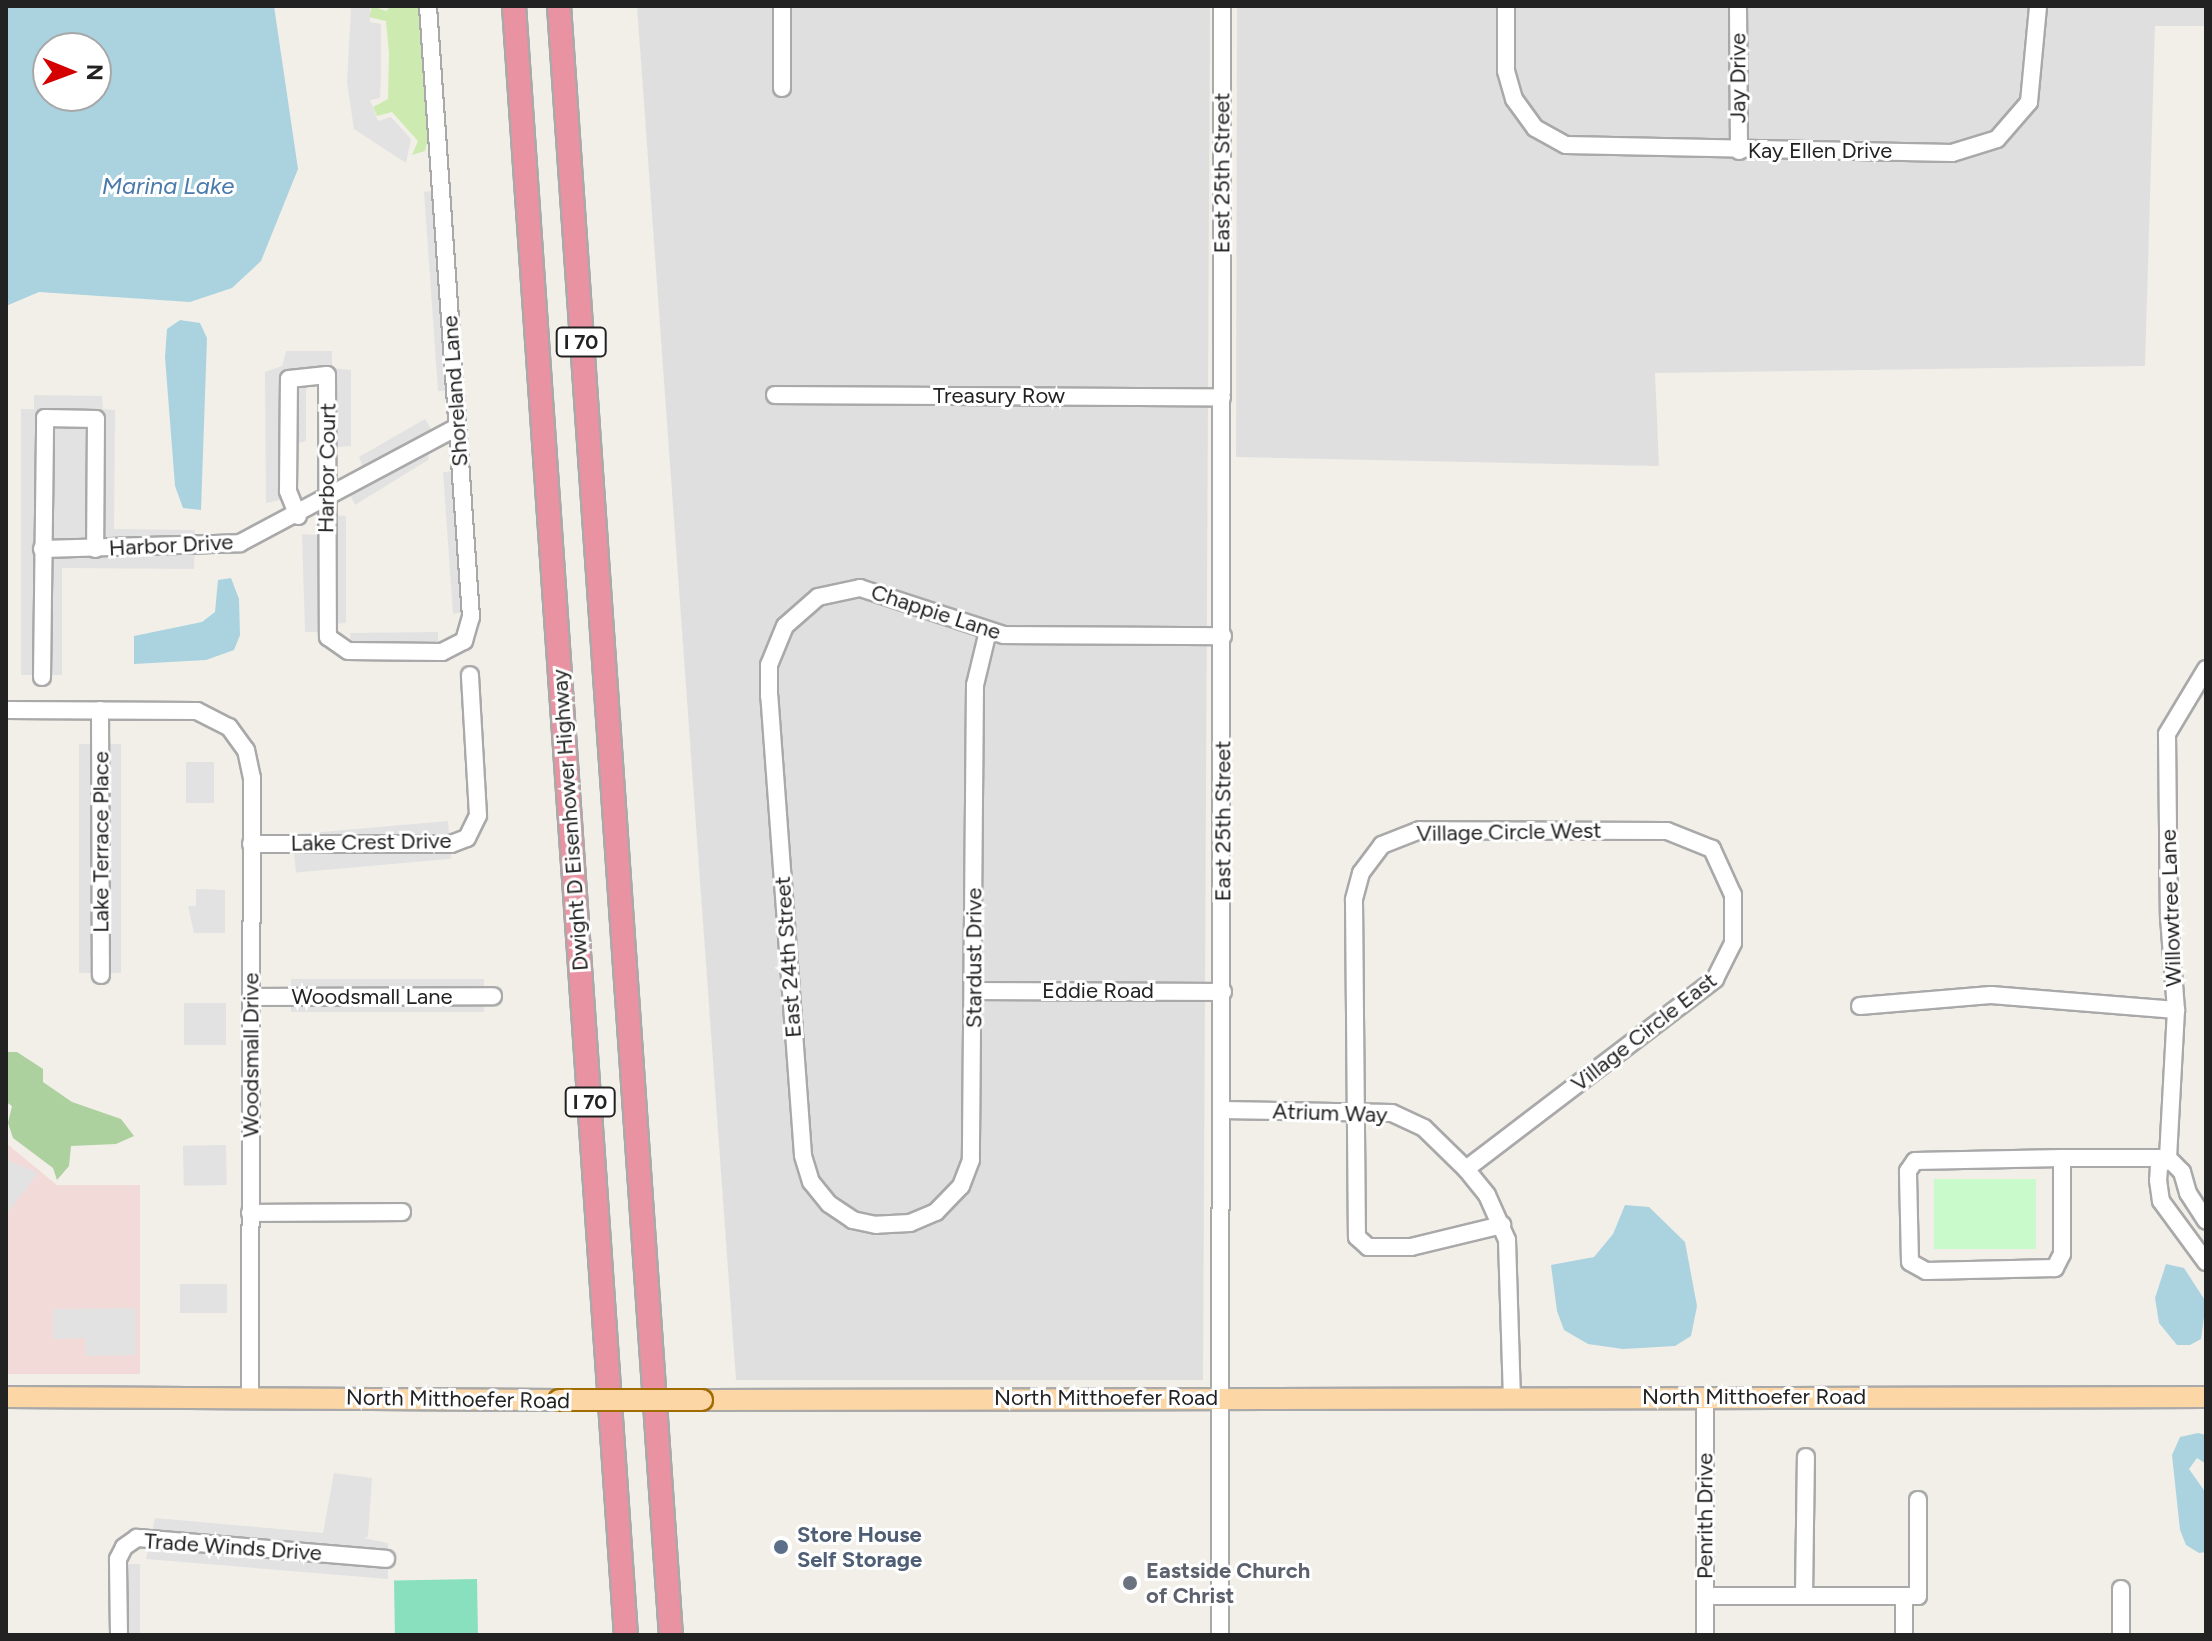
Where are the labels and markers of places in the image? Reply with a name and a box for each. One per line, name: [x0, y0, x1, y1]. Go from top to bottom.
place label: Store House Self Storage: [797, 1521, 922, 1572]
marker: Store House Self Storage: [772, 1538, 790, 1556]
place label: Eastside Church of Christ: [1146, 1557, 1310, 1608]
marker: Eastside Church of Christ: [1121, 1574, 1139, 1592]

